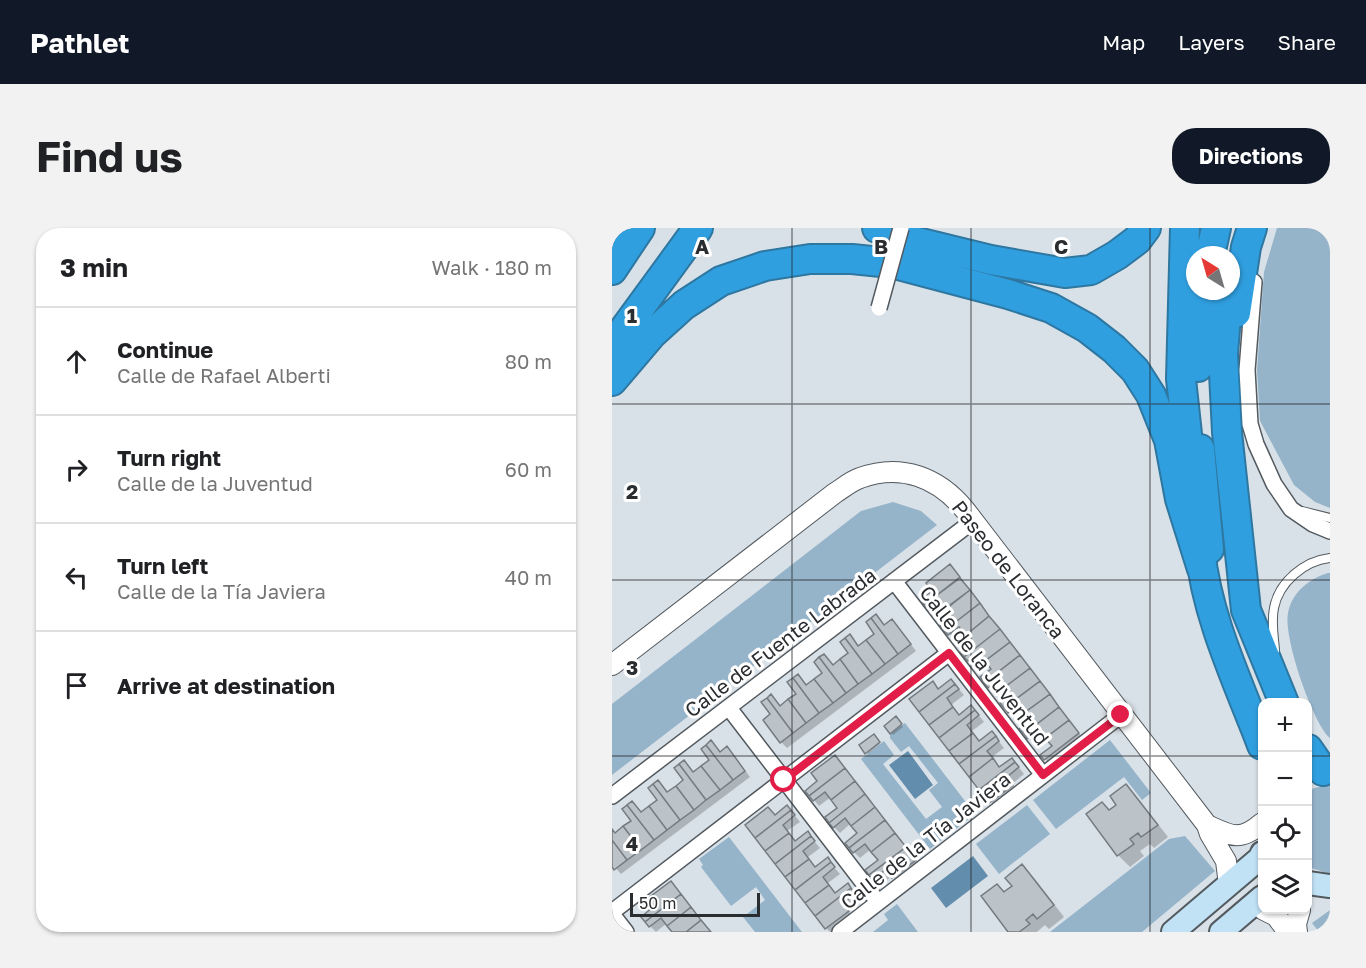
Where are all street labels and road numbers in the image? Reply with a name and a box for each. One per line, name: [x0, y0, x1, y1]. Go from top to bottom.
street label: Paseo de Loranca: [948, 495, 1070, 643]
street label: Calle de Fuente Labrada: [680, 562, 880, 722]
street label: Calle de la Juventud: [915, 580, 1055, 750]
street label: Calle de la Tía Javiera: [835, 766, 1015, 914]

